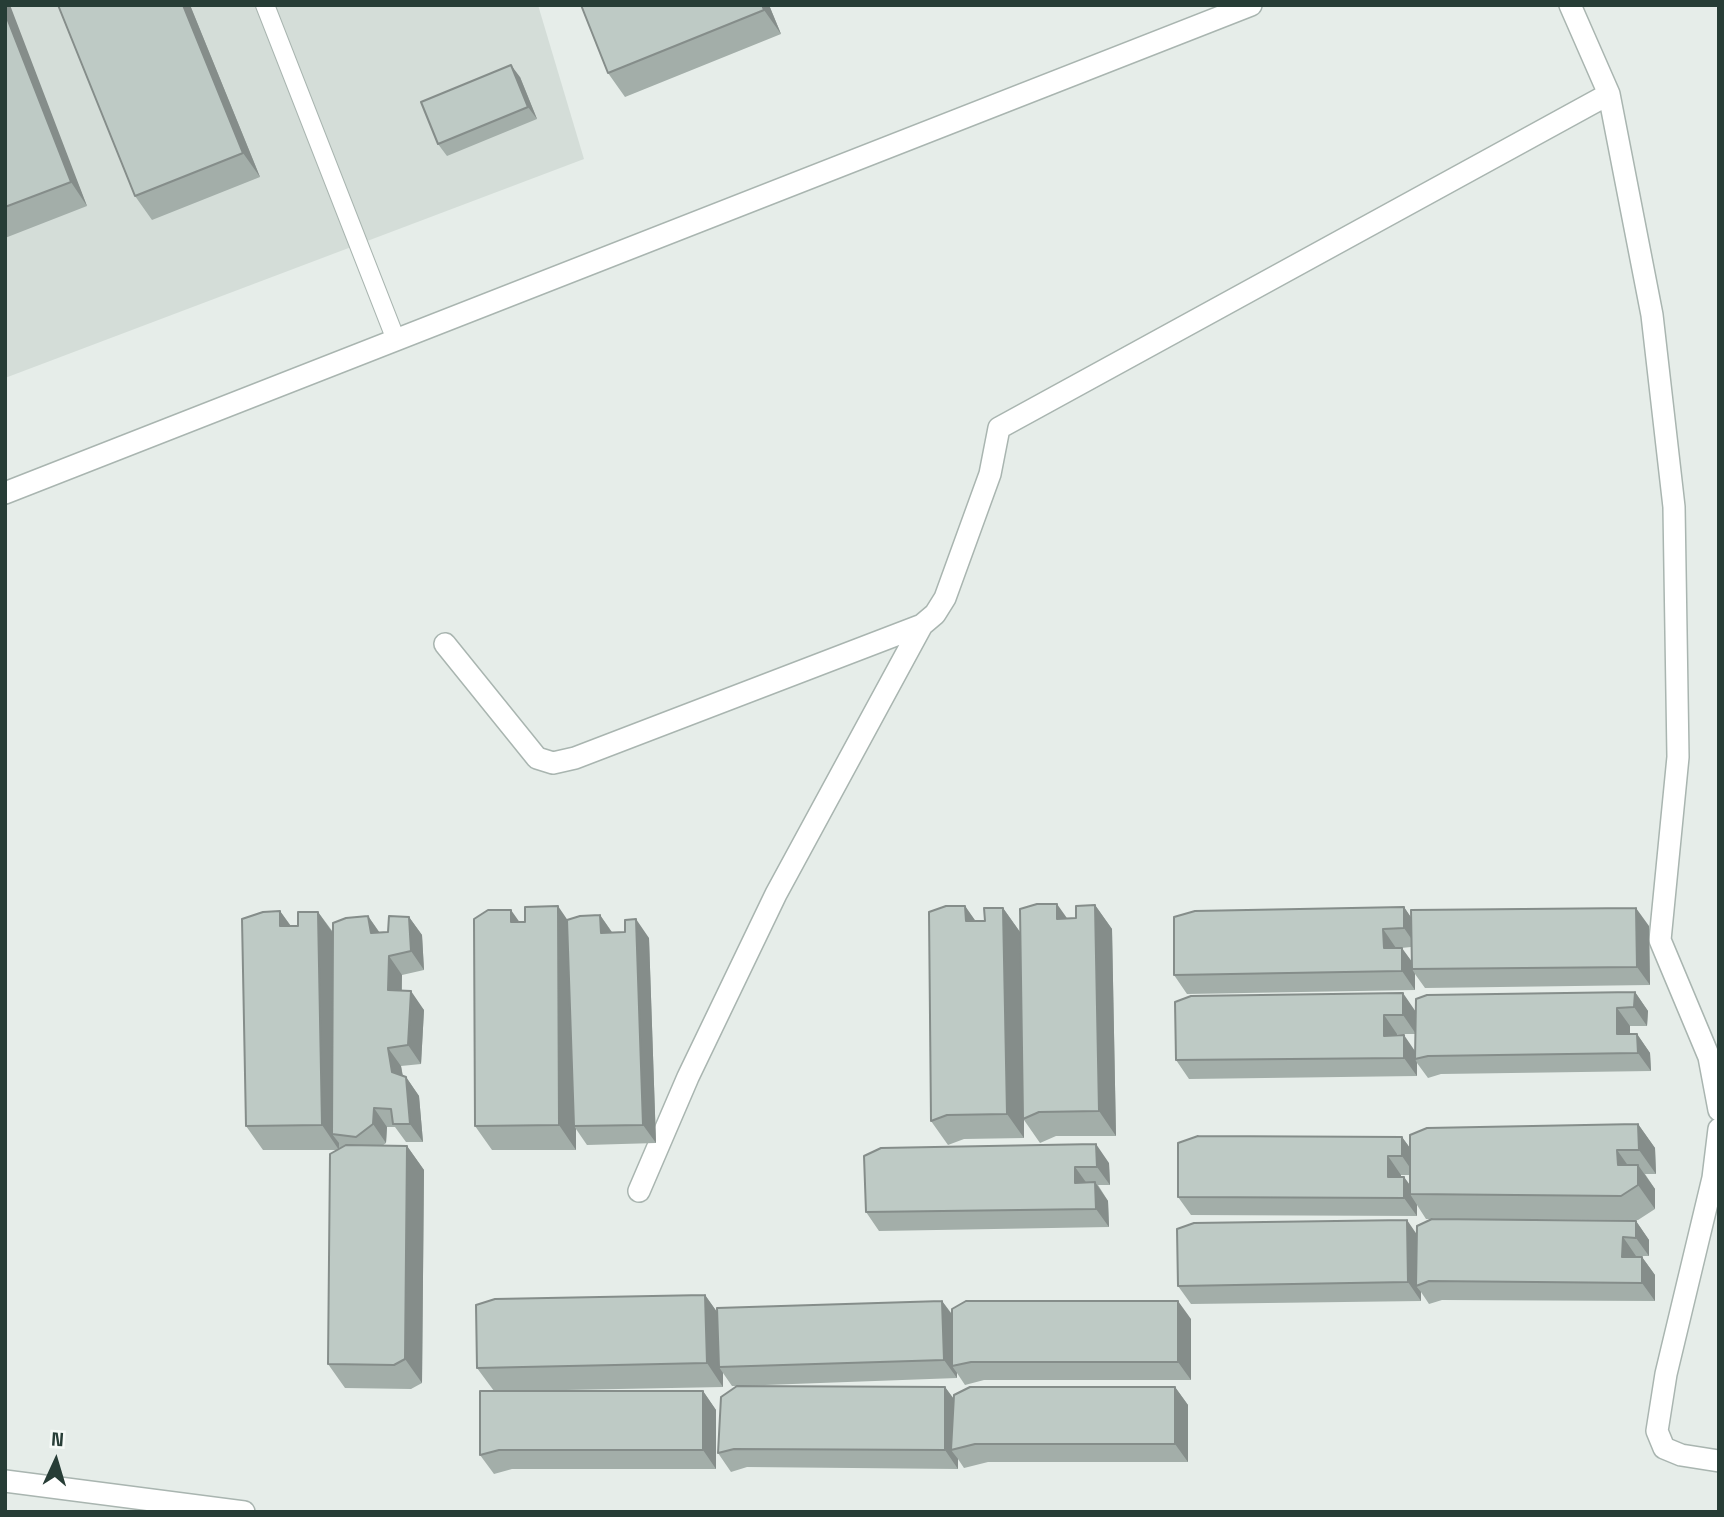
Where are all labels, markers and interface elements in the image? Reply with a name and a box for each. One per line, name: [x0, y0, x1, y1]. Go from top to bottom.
north arrow: [21, 1426, 91, 1496]
text: N: [50, 1427, 65, 1452]

